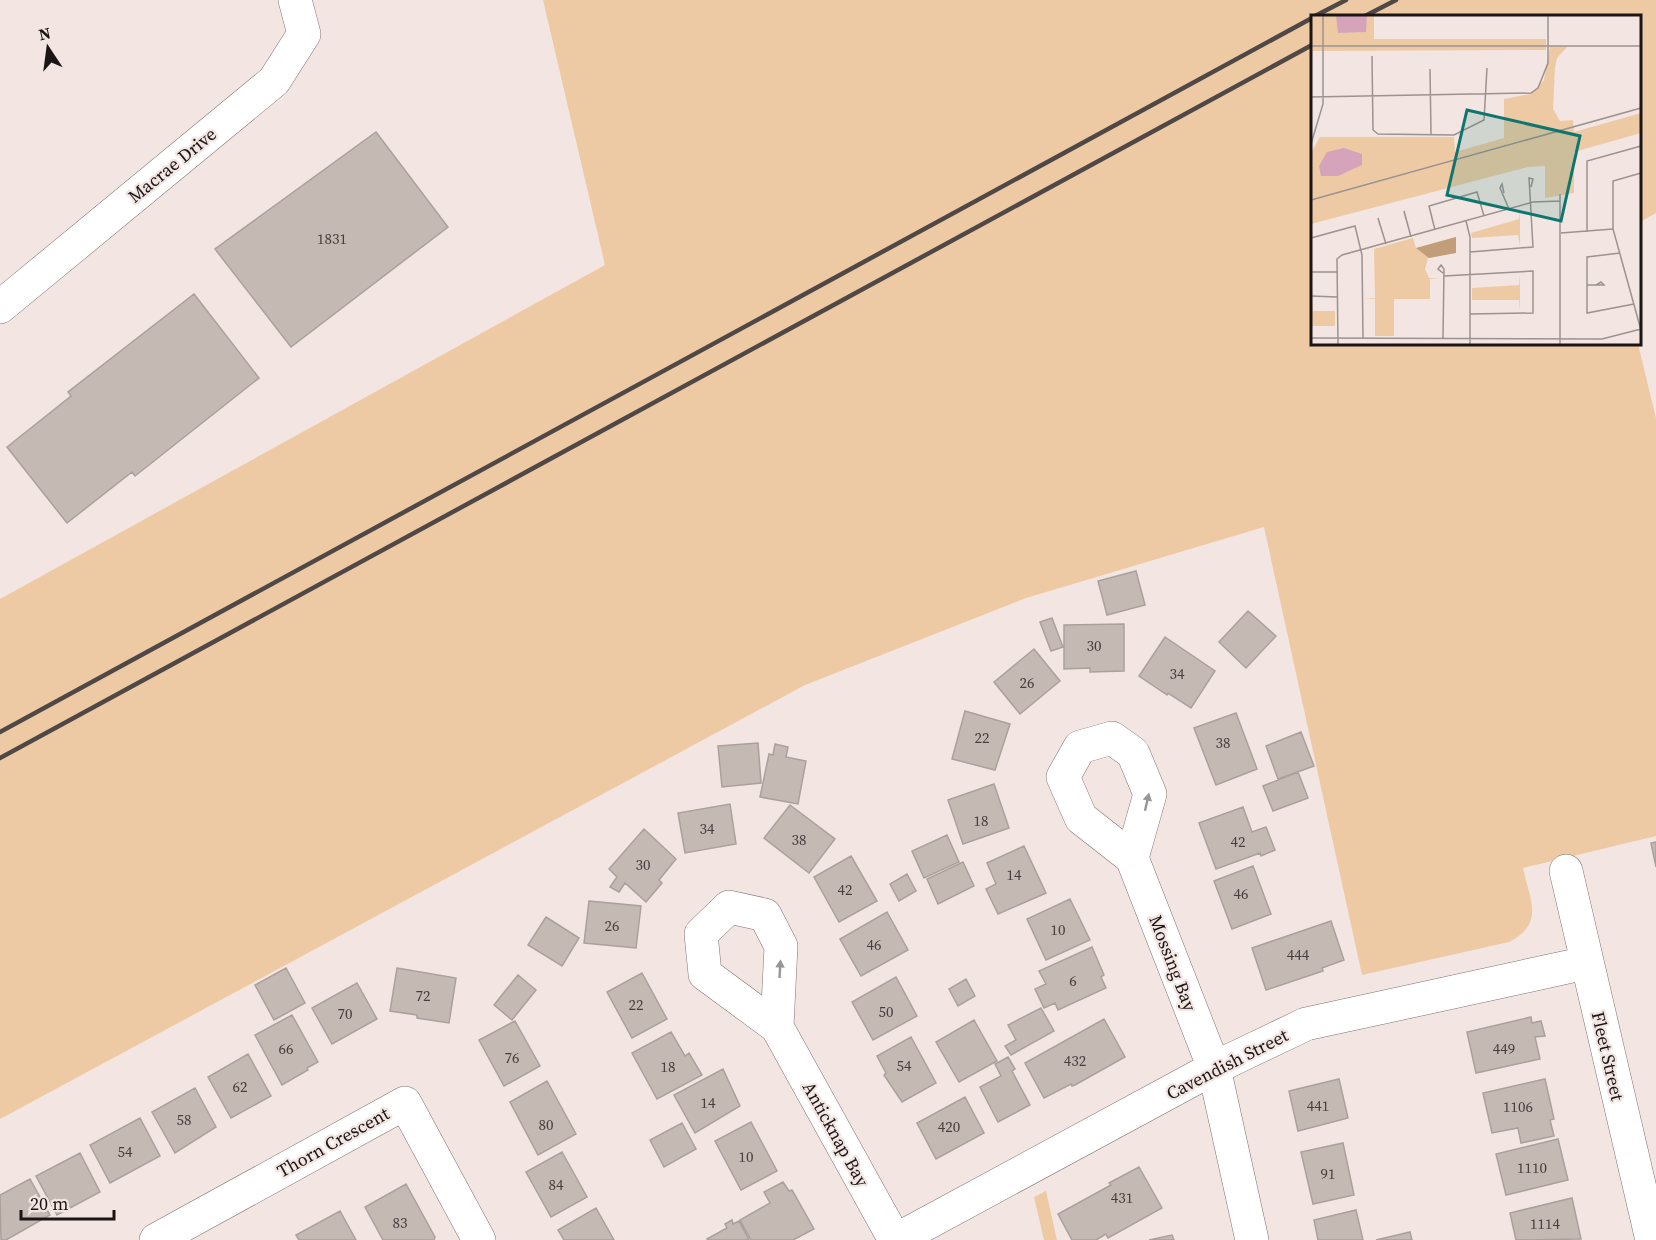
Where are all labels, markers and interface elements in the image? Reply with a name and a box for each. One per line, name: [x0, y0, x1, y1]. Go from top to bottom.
inset map: [1311, 15, 1641, 345]
north arrow: [18, 18, 78, 78]
text: N: [36, 21, 53, 45]
street label: Macrae Drive: [122, 122, 222, 208]
house number: 1831: [317, 228, 347, 249]
house number: 30: [1086, 635, 1102, 656]
house number: 34: [1169, 663, 1185, 684]
house number: 26: [1019, 672, 1035, 693]
house number: 22: [974, 727, 990, 748]
house number: 38: [1215, 732, 1231, 753]
one-way arrow: [1143, 792, 1152, 811]
house number: 18: [973, 810, 989, 831]
house number: 34: [699, 818, 715, 839]
house number: 38: [791, 829, 807, 850]
house number: 42: [1230, 831, 1246, 852]
house number: 30: [635, 854, 651, 875]
house number: 14: [1006, 864, 1022, 885]
house number: 42: [837, 879, 853, 900]
house number: 46: [1233, 883, 1249, 904]
street label: Mossing Bay: [1143, 912, 1203, 1015]
house number: 26: [604, 915, 620, 936]
house number: 10: [1050, 919, 1066, 940]
house number: 46: [866, 934, 882, 955]
house number: 444: [1287, 944, 1310, 965]
one-way arrow: [775, 960, 784, 979]
house number: 6: [1069, 970, 1077, 991]
house number: 72: [415, 985, 431, 1006]
house number: 22: [628, 994, 644, 1015]
house number: 50: [878, 1001, 894, 1022]
house number: 70: [337, 1003, 353, 1024]
street label: Fleet Street: [1586, 1009, 1630, 1103]
street label: Cavendish Street: [1162, 1022, 1292, 1105]
house number: 66: [278, 1038, 294, 1059]
house number: 449: [1493, 1038, 1515, 1059]
house number: 76: [504, 1047, 520, 1068]
house number: 432: [1064, 1050, 1086, 1071]
house number: 54: [896, 1055, 912, 1076]
house number: 18: [660, 1056, 676, 1077]
house number: 62: [232, 1076, 248, 1097]
street label: Anticknap Bay: [797, 1077, 876, 1192]
house number: 14: [700, 1092, 716, 1113]
house number: 441: [1307, 1095, 1329, 1116]
house number: 1106: [1503, 1096, 1533, 1117]
street label: Thorn Crescent: [272, 1101, 394, 1183]
house number: 58: [176, 1109, 192, 1130]
house number: 80: [538, 1114, 554, 1135]
house number: 420: [938, 1116, 960, 1137]
house number: 54: [117, 1141, 133, 1162]
house number: 10: [738, 1146, 754, 1167]
house number: 1110: [1517, 1157, 1547, 1178]
house number: 91: [1320, 1163, 1336, 1184]
house number: 84: [548, 1174, 564, 1195]
scale bar: [21, 1183, 114, 1221]
house number: 431: [1111, 1187, 1133, 1208]
text: 20 m: [30, 1191, 68, 1216]
house number: 83: [392, 1212, 408, 1233]
house number: 1114: [1530, 1213, 1560, 1234]

